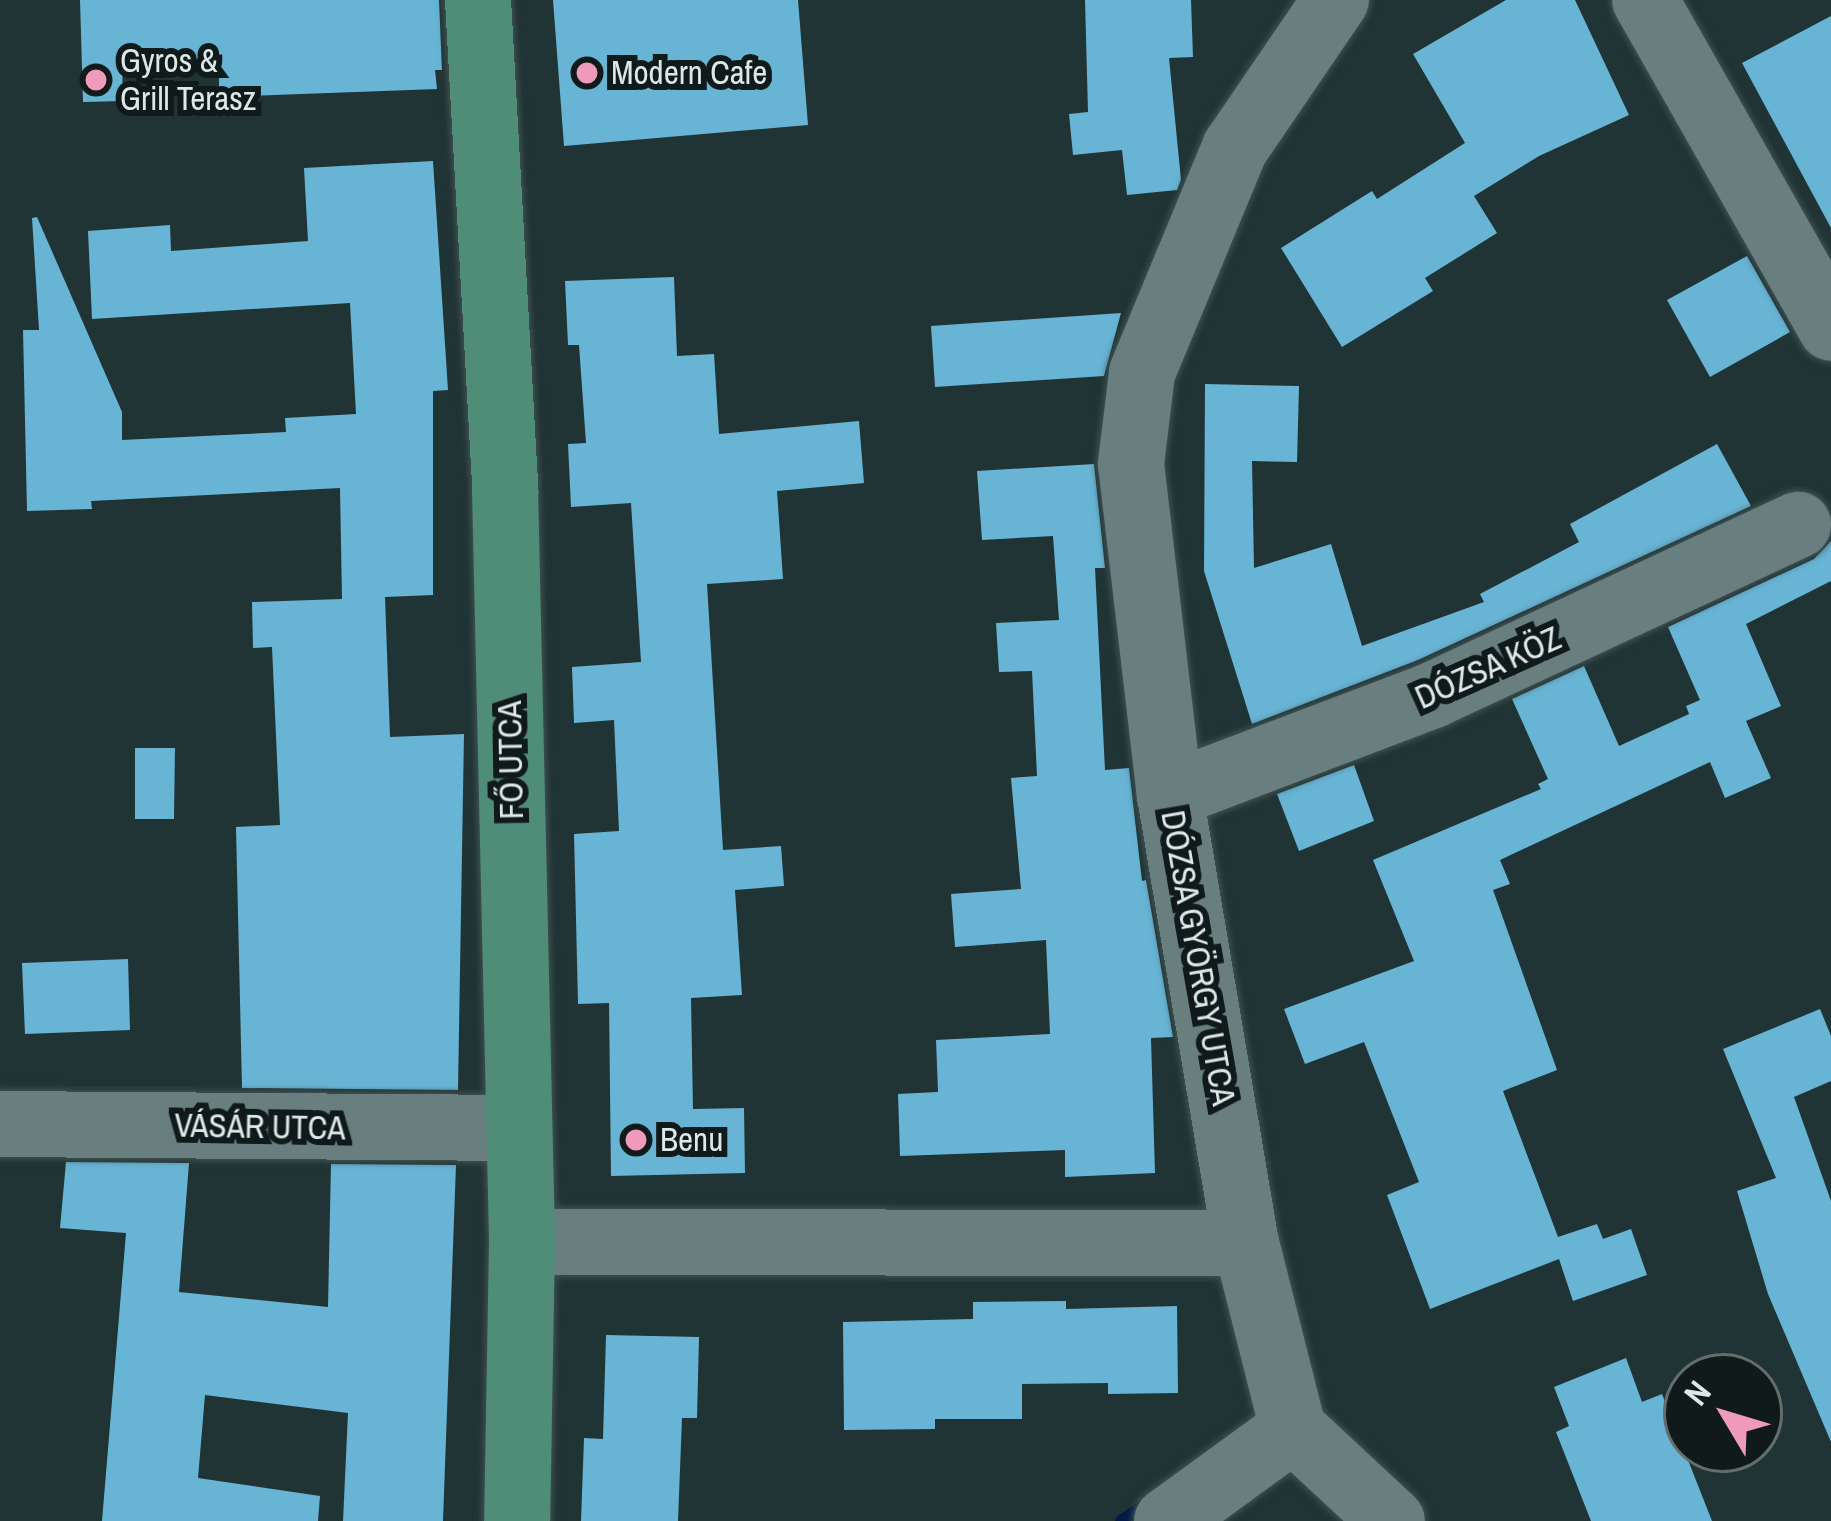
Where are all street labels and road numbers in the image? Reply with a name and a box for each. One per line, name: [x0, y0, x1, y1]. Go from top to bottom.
street label: DÓZSA KÖZ: [1409, 618, 1567, 718]
street label: FŐ UTCA: [490, 700, 532, 820]
street label: DÓZSA GYÖRGY UTCA: [1152, 806, 1244, 1110]
street label: VÁSÁR UTCA: [174, 1106, 346, 1148]

